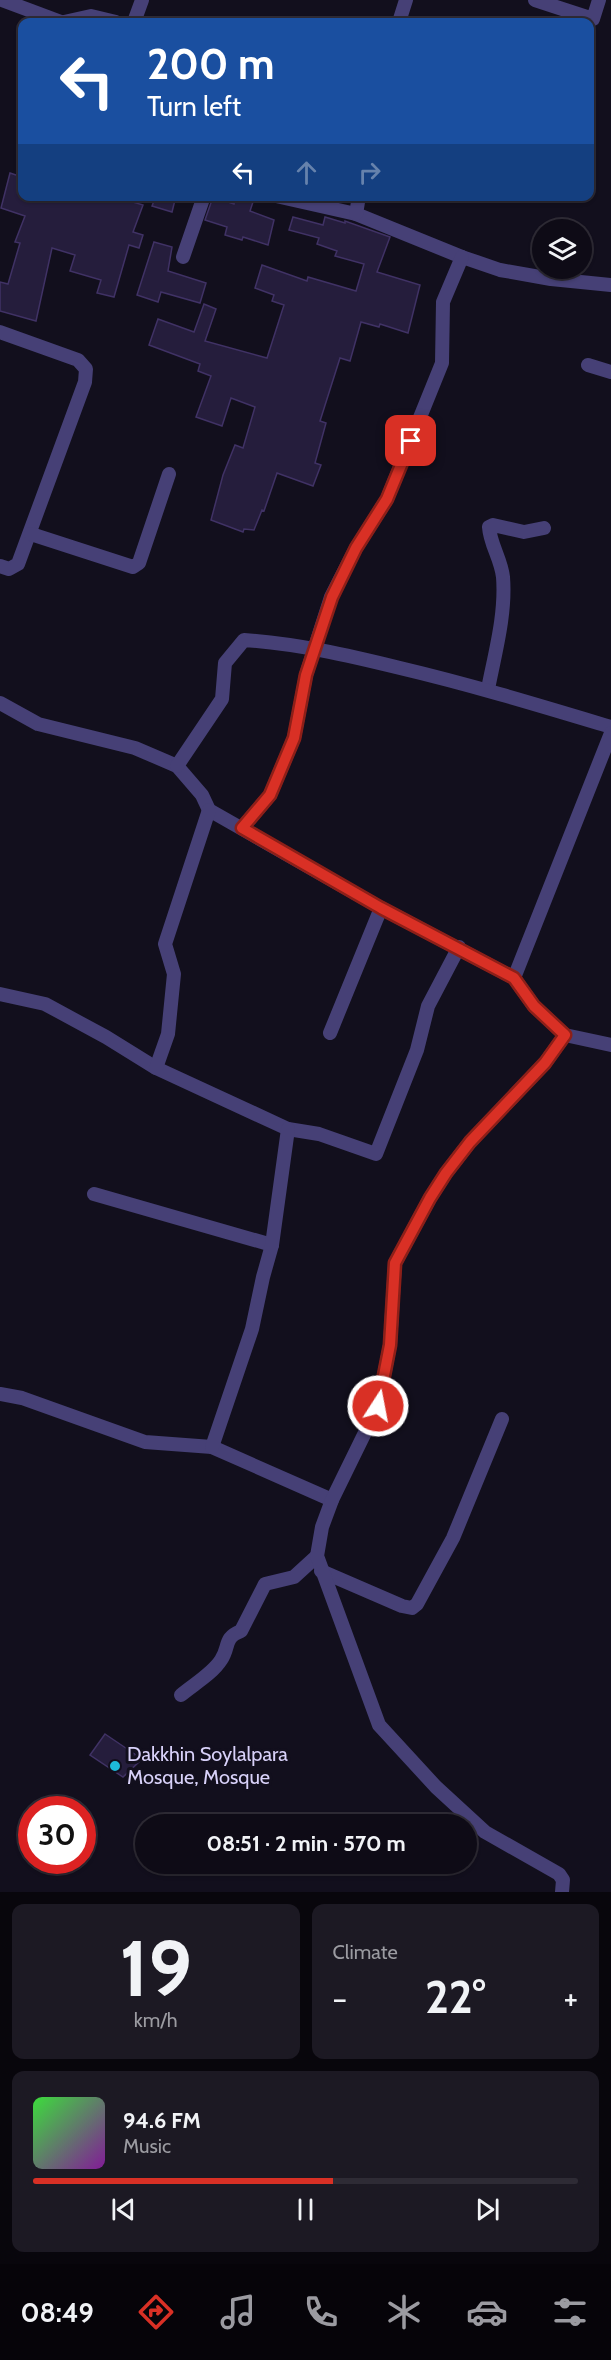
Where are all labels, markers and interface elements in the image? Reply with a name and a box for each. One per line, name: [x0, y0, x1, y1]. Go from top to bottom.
text: 200 m: [147, 38, 274, 90]
icon: left: [48, 42, 126, 120]
text: Turn left: [147, 90, 241, 123]
icon: left: [227, 156, 260, 189]
icon: ahead: [290, 156, 323, 189]
icon: right: [353, 156, 386, 189]
map controls: [532, 219, 592, 279]
button: layers: [532, 219, 592, 279]
pin: [385, 415, 436, 466]
icon: arrive: [394, 424, 427, 457]
position arrow: [346, 1374, 410, 1438]
place label: Dakkhin Soylalpara Mosque, Mosque: [127, 1742, 288, 1789]
marker: Dakkhin Soylalpara Mosque, Mosque: [108, 1759, 122, 1773]
speed limit sign: 30: [18, 1796, 96, 1874]
text: 08:51 · 2 min · 570 m: [206, 1830, 406, 1857]
text: 19: [119, 1921, 192, 2016]
text: Climate: [333, 1940, 398, 1964]
text: 22°: [425, 1970, 486, 2024]
text: −: [333, 1978, 347, 2018]
text: +: [563, 1978, 578, 2018]
text: km/h: [134, 2008, 178, 2032]
text: 94.6 FM: [123, 2107, 201, 2134]
text: Music: [123, 2134, 171, 2158]
icon: previous: [107, 2193, 140, 2226]
icon: pause: [289, 2193, 322, 2226]
icon: next: [471, 2193, 504, 2226]
icon: directions: [135, 2291, 177, 2333]
icon: music: [217, 2291, 259, 2333]
icon: phone: [300, 2291, 342, 2333]
icon: climate: [383, 2291, 425, 2333]
icon: car: [466, 2291, 508, 2333]
icon: filters: [549, 2291, 591, 2333]
text: 08:49: [20, 2296, 94, 2329]

